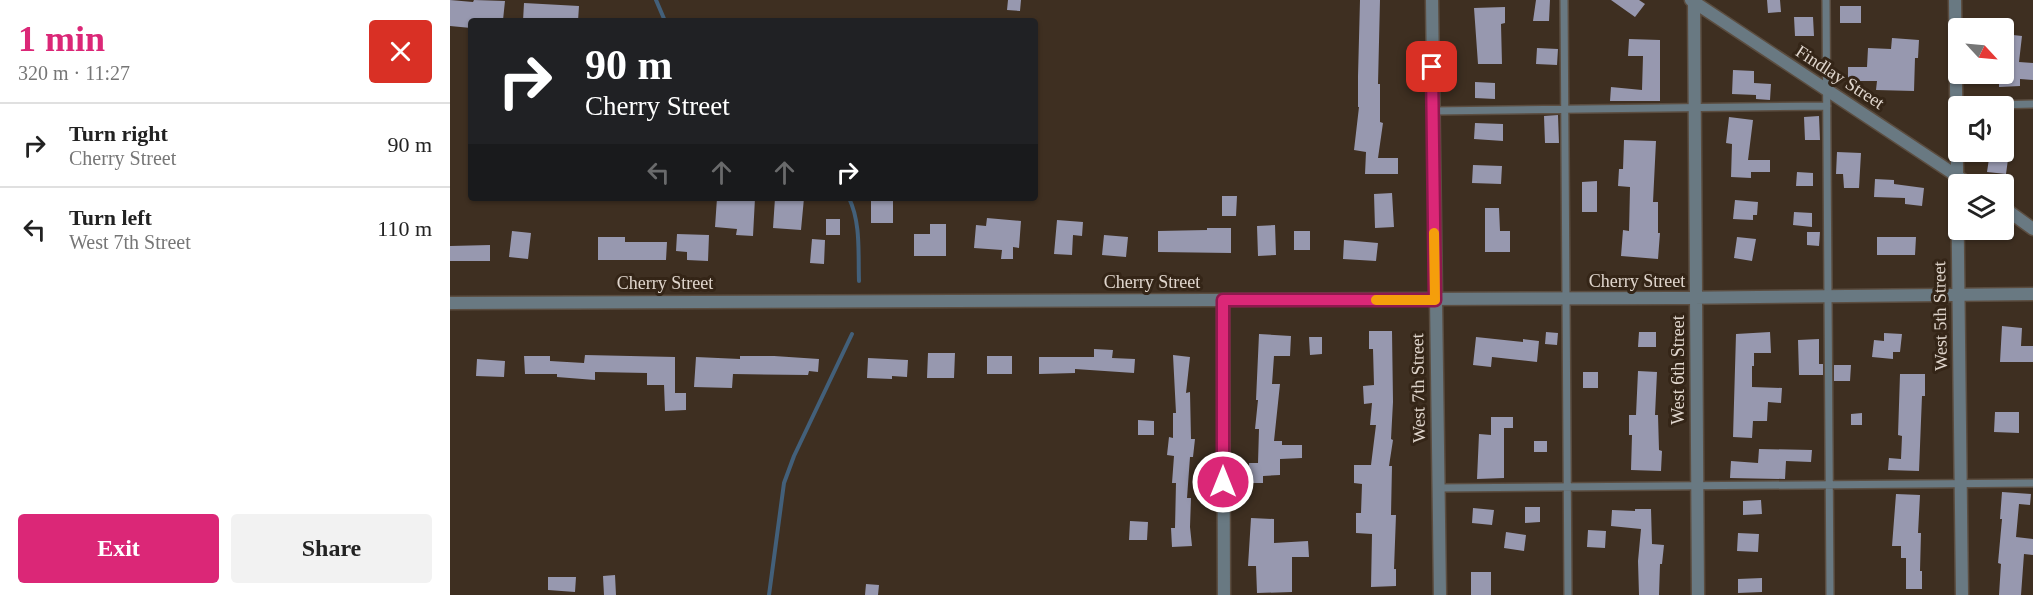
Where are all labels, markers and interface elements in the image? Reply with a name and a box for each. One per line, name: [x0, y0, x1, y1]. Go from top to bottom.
north arrow: [1948, 18, 2014, 84]
map controls: [1948, 18, 2014, 240]
text: 1 min: [18, 19, 105, 59]
button: close: [369, 20, 432, 83]
pin: [1406, 41, 1457, 92]
street label: Findlay Street: [1792, 41, 1888, 113]
icon: right: [486, 42, 564, 120]
text: 90 m: [585, 42, 673, 88]
icon: arrive: [1415, 50, 1448, 83]
text: 320 m · 11:27: [18, 62, 130, 84]
text: Cherry Street: [585, 91, 730, 121]
button: sound: [1948, 96, 2014, 162]
text: Turn right: [69, 121, 168, 146]
icon: right: [18, 129, 51, 162]
text: 90 m: [387, 132, 432, 157]
text: Cherry Street: [69, 147, 176, 169]
icon: left: [642, 156, 675, 189]
icon: ahead: [705, 156, 738, 189]
icon: ahead: [768, 156, 801, 189]
icon: right: [831, 156, 864, 189]
button: layers: [1948, 174, 2014, 240]
text: Turn left: [69, 205, 152, 230]
icon: left: [18, 213, 51, 246]
text: 110 m: [377, 216, 432, 241]
text: West 7th Street: [69, 231, 191, 253]
street label: West 5th Street: [1929, 261, 1951, 371]
street label: Cherry Street: [1589, 271, 1685, 291]
street label: Cherry Street: [1104, 272, 1200, 292]
street label: Cherry Street: [617, 273, 713, 293]
street label: West 6th Street: [1668, 315, 1688, 425]
street label: West 7th Street: [1407, 333, 1429, 443]
position arrow: [1191, 450, 1255, 514]
button: Exit: [18, 514, 219, 583]
button: Share: [231, 514, 432, 583]

